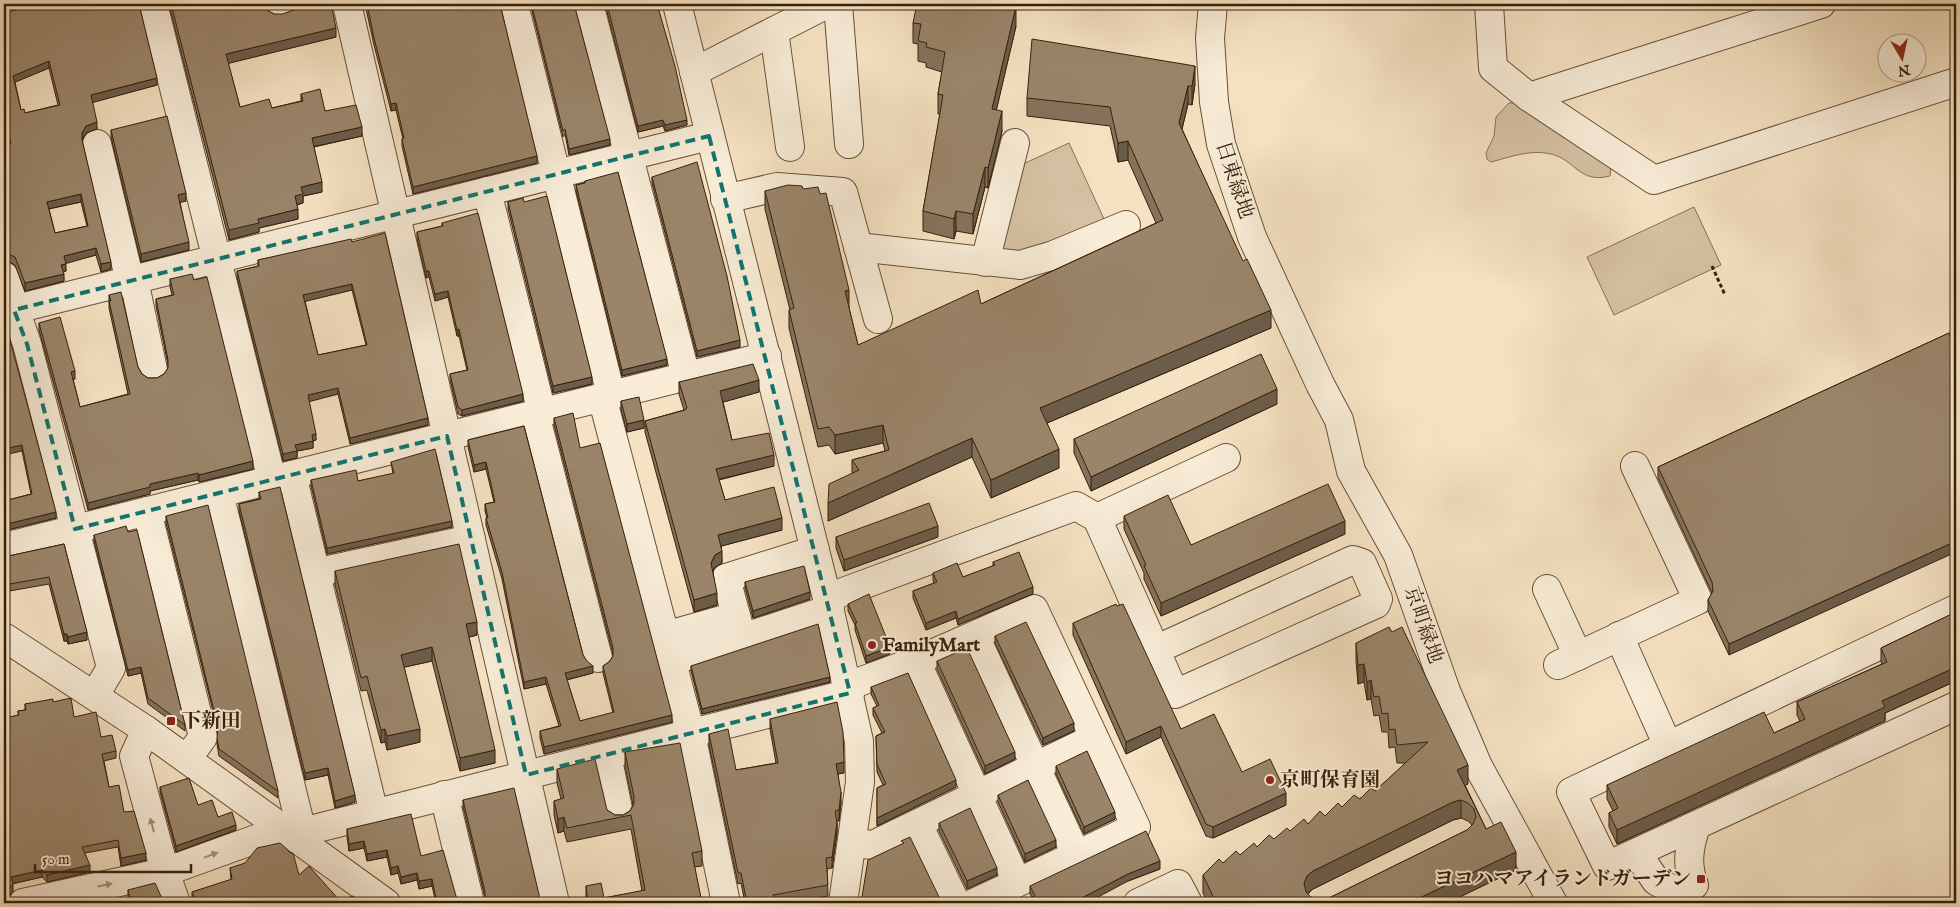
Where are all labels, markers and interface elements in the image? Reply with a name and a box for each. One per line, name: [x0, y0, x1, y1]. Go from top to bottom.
north arrow: [1878, 32, 1928, 82]
text: N: [1896, 60, 1912, 80]
street label: 日東緑地: [1210, 138, 1258, 222]
street label: 京町緑地: [1398, 583, 1448, 667]
place label: FamilyMart: [882, 633, 980, 658]
marker: FamilyMart: [866, 639, 878, 651]
place label: 下新田: [181, 709, 241, 734]
marker: 下新田: [165, 715, 177, 727]
place label: 京町保育園: [1280, 768, 1380, 793]
marker: 京町保育園: [1264, 774, 1276, 786]
one-way arrow: [148, 817, 156, 832]
scale bar: [35, 842, 191, 874]
text: 50 m: [42, 850, 70, 869]
one-way arrow: [204, 851, 219, 859]
place label: ヨコハマアイランドガーデン: [1434, 867, 1691, 892]
marker: ヨコハマアイランドガーデン: [1695, 873, 1707, 885]
one-way arrow: [97, 881, 113, 889]

